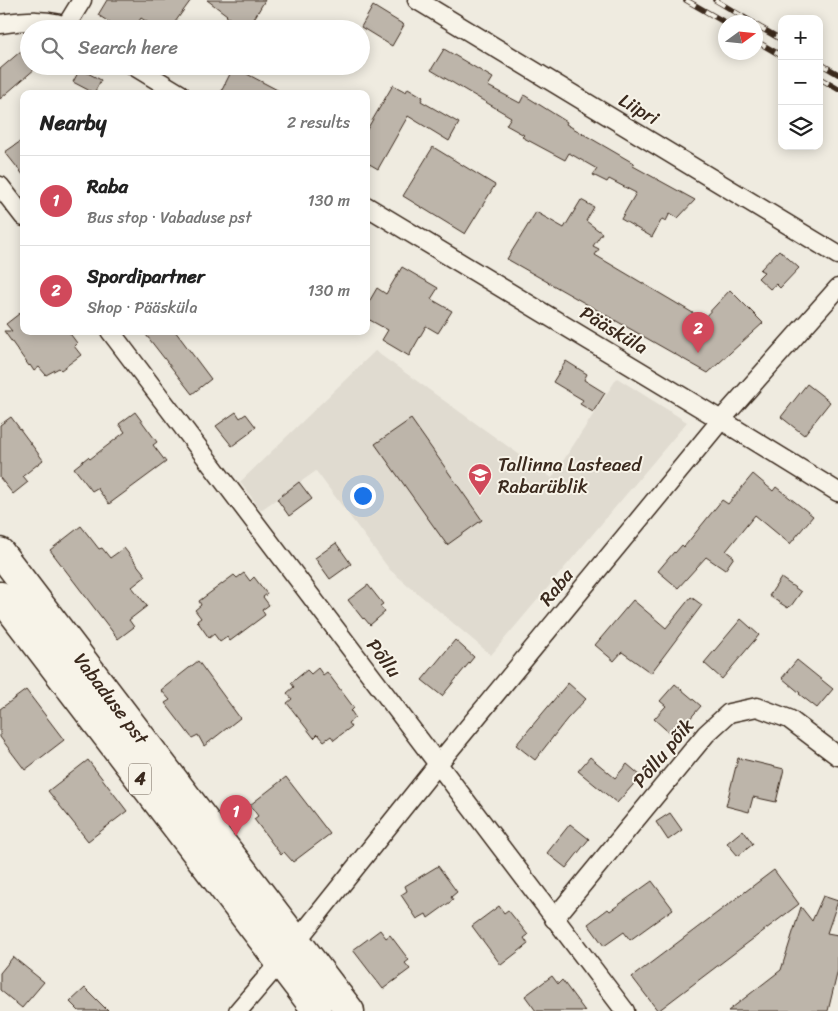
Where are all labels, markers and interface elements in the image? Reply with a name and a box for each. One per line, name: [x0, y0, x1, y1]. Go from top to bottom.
north arrow: [718, 15, 763, 60]
map controls: [778, 15, 823, 150]
button: +: [778, 15, 823, 60]
search box: [20, 20, 370, 75]
text: Search here: [78, 31, 178, 64]
icon: search: [38, 34, 66, 62]
button: −: [778, 60, 823, 105]
street label: Liipri: [612, 84, 666, 134]
text: Nearby: [40, 104, 106, 142]
button: layers: [778, 105, 823, 150]
text: 2 results: [287, 108, 350, 137]
text: Raba: [87, 170, 128, 203]
text: 1: [53, 186, 59, 215]
text: 130 m: [308, 186, 350, 215]
text: Bus stop · Vabaduse pst: [87, 203, 252, 232]
text: Spordipartner: [87, 260, 204, 293]
text: 2: [51, 276, 61, 305]
text: 130 m: [308, 276, 350, 305]
text: Shop · Pääsküla: [87, 293, 197, 322]
street label: Pääsküla: [574, 297, 655, 364]
pin: 2: [682, 312, 714, 353]
place label: Tallinna Lasteaed Rabarüblik: [498, 448, 643, 503]
school or university icon: Tallinna Lasteaed Rabarüblik: [467, 462, 493, 496]
your location: [350, 483, 376, 509]
street label: Raba: [530, 560, 582, 613]
street label: Põllu: [358, 631, 410, 685]
street label: Vabaduse pst: [65, 645, 158, 753]
street label: Põllu põik: [624, 710, 703, 795]
road number: 4: [129, 764, 151, 794]
pin: 1: [220, 795, 252, 836]

